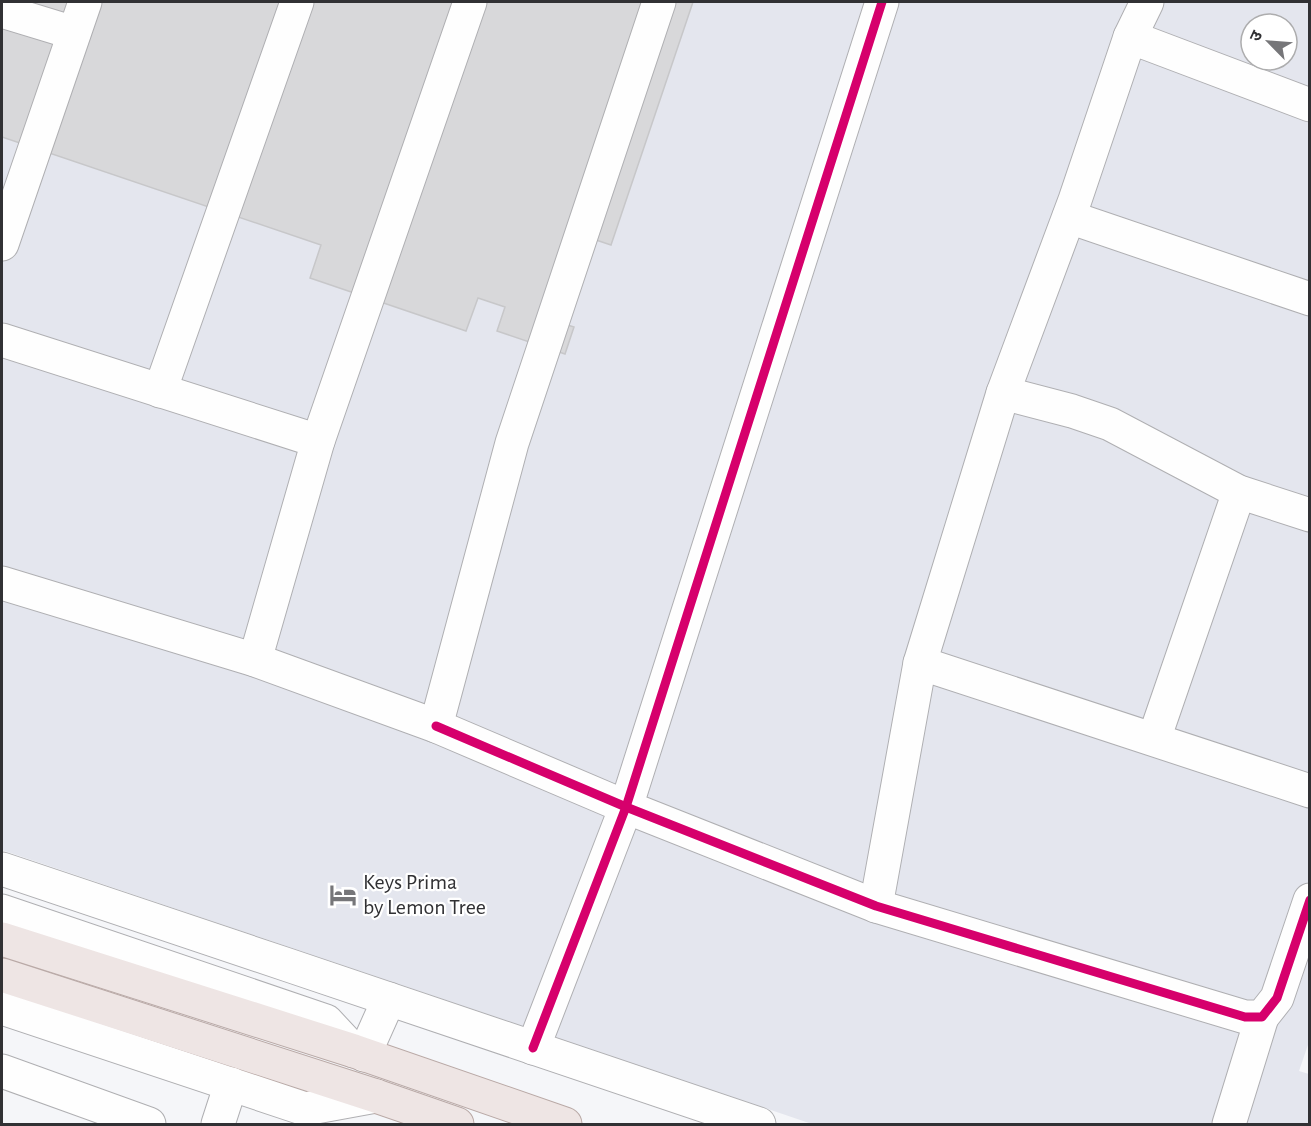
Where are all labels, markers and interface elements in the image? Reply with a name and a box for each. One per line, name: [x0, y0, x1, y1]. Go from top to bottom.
north arrow: [1239, 12, 1299, 72]
text: उ: [1247, 28, 1266, 44]
place label: Keys Prima by Lemon Tree: [363, 871, 486, 918]
hotel icon: Keys Prima by Lemon Tree: [328, 880, 358, 910]

